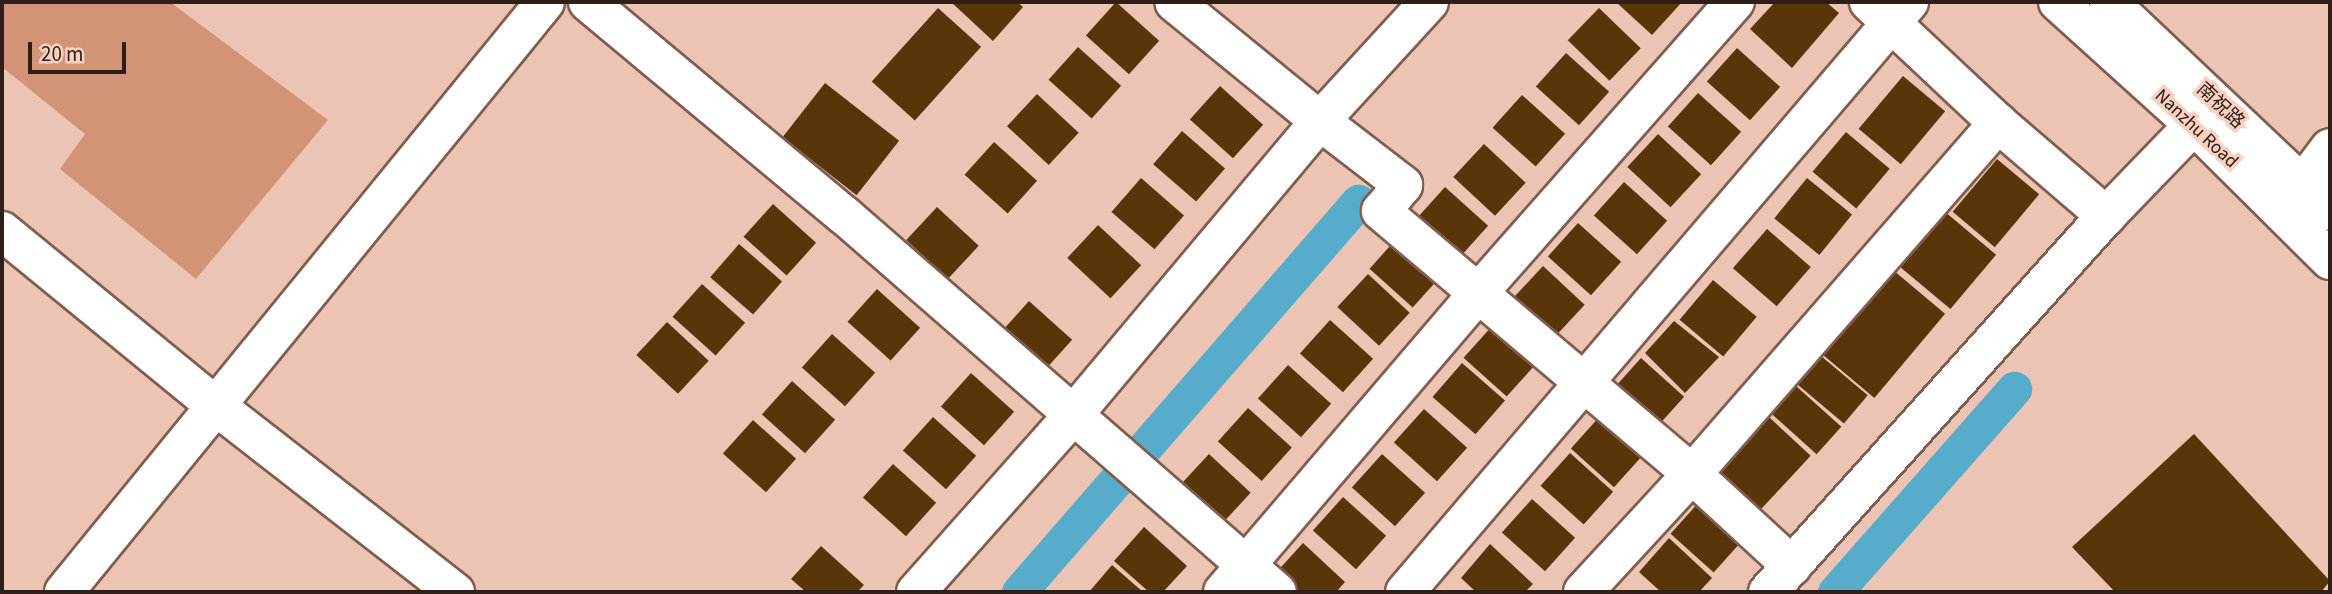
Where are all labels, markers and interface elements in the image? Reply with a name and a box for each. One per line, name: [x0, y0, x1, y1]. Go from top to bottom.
scale bar: [32, 28, 130, 72]
text: 20 m: [41, 39, 83, 69]
street label: 南祝路: [2191, 78, 2249, 134]
street label: Nanzhu Road: [2150, 85, 2242, 173]

